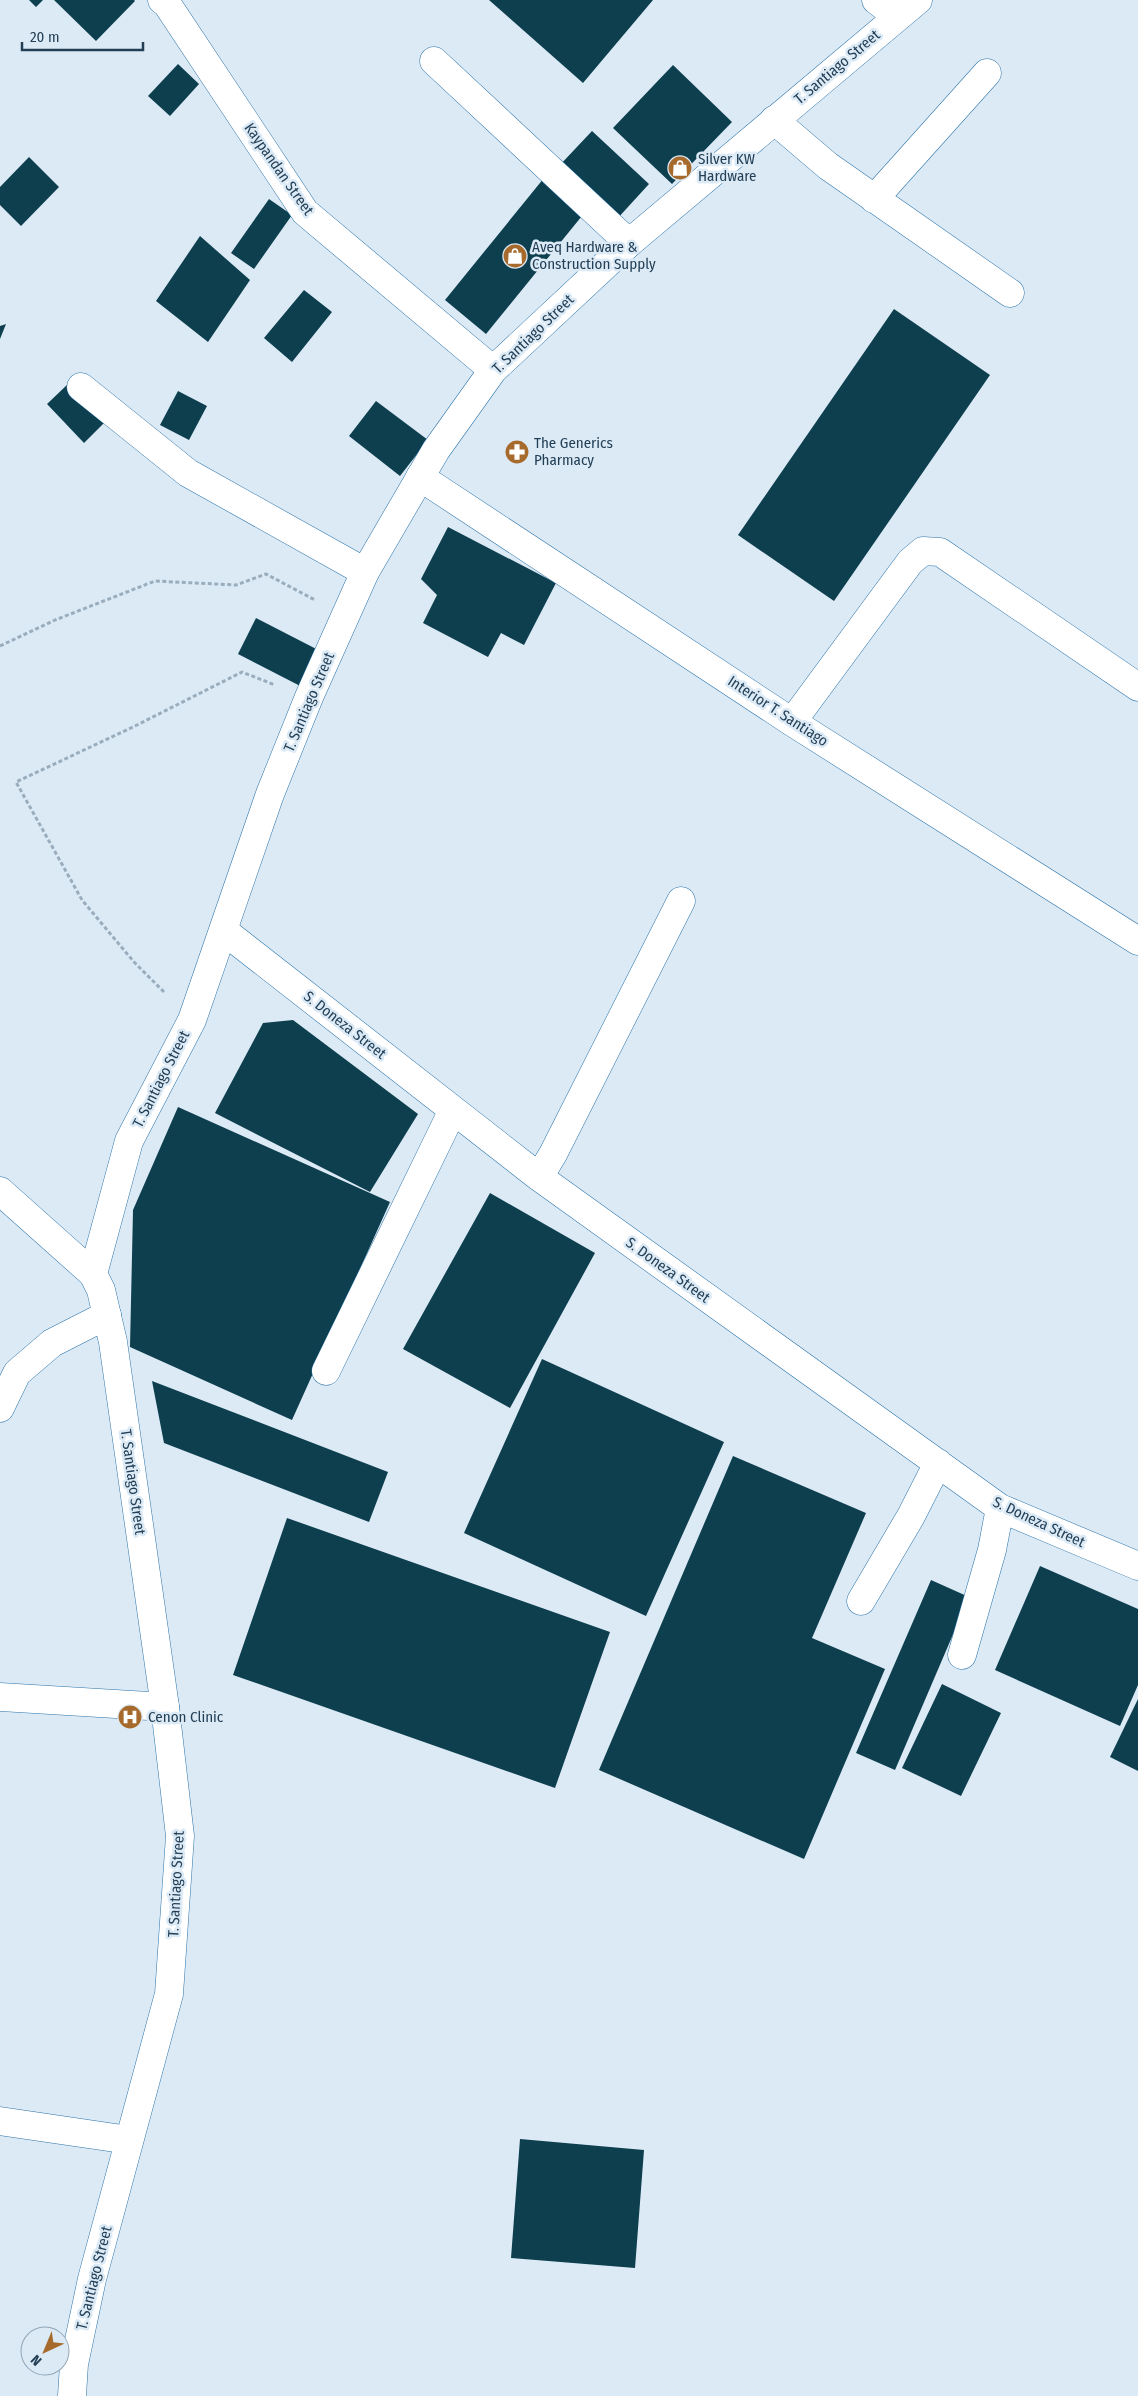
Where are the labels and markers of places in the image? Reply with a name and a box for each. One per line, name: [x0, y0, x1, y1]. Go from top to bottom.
place label: Silver KW Hardware: [698, 150, 757, 185]
shop icon: Silver KW Hardware: [667, 155, 693, 181]
place label: Aveq Hardware & Construction Supply: [532, 238, 656, 273]
shop icon: Aveq Hardware & Construction Supply: [502, 243, 528, 269]
place label: The Generics Pharmacy: [534, 434, 613, 469]
pharmacy icon: The Generics Pharmacy: [504, 439, 530, 465]
hospital icon: Cenon Clinic: [117, 1704, 143, 1730]
place label: Cenon Clinic: [148, 1708, 224, 1726]

